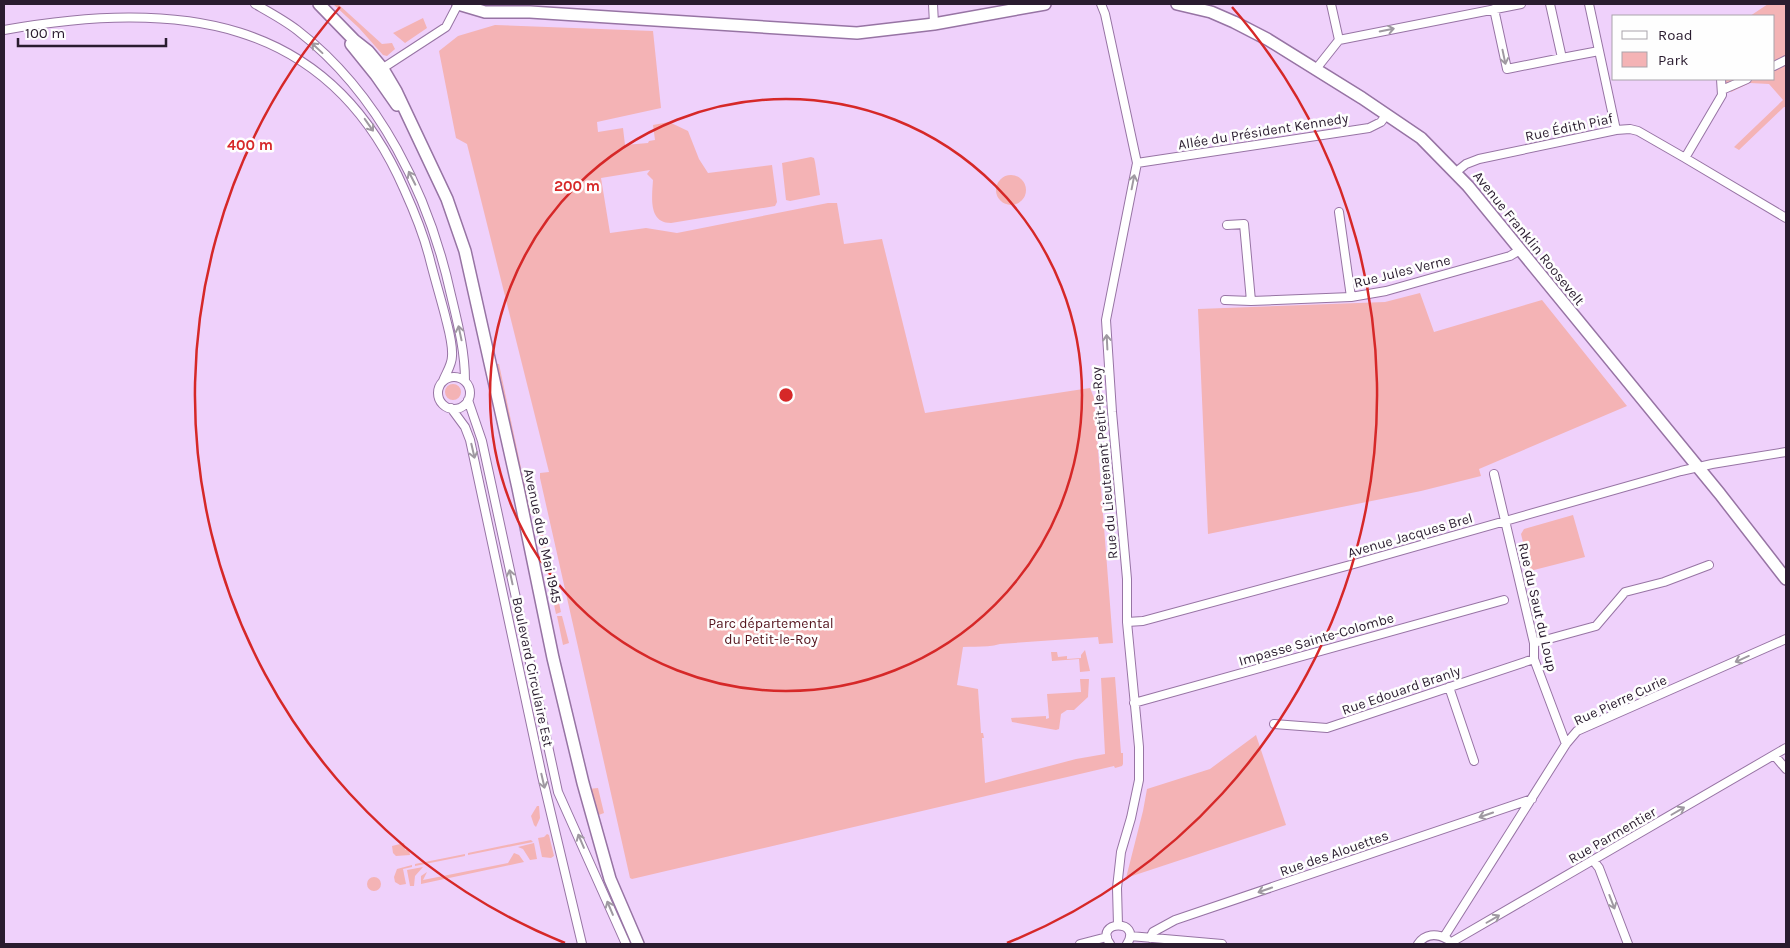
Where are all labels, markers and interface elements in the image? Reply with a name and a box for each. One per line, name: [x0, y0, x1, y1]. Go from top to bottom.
scale bar: [18, 15, 165, 47]
legend: [1612, 15, 1775, 80]
text: 100 m: [25, 24, 65, 42]
one-way arrow: [1378, 25, 1394, 35]
text: Road: [1658, 26, 1693, 44]
one-way arrow: [310, 42, 323, 53]
one-way arrow: [1500, 48, 1509, 64]
text: Park: [1658, 51, 1688, 69]
street label: Rue Édith Piaf: [1523, 109, 1615, 145]
street label: Allée du Président Kennedy: [1177, 110, 1350, 153]
one-way arrow: [364, 118, 374, 132]
text: 400 m: [227, 136, 273, 154]
street label: Avenue Franklin Roosevelt: [1469, 168, 1588, 309]
one-way arrow: [407, 171, 416, 186]
one-way arrow: [1129, 175, 1138, 191]
text: 200 m: [554, 177, 600, 195]
street label: Rue Jules Verne: [1352, 251, 1452, 292]
one-way arrow: [455, 325, 464, 341]
one-way arrow: [1103, 335, 1112, 351]
street label: Rue du Lieutenant Petit-le-Roy: [1088, 366, 1121, 560]
centre of rings: [777, 386, 795, 404]
one-way arrow: [469, 443, 478, 459]
street label: Avenue du 8 Mai 1945: [520, 467, 565, 605]
street label: Avenue Jacques Brel: [1346, 509, 1475, 561]
street label: Rue du Saut du Loup: [1514, 541, 1561, 673]
one-way arrow: [506, 569, 515, 585]
street label: Boulevard Circulaire Est: [508, 596, 557, 749]
street label: Impasse Sainte-Colombe: [1237, 609, 1396, 670]
park label: Parc départemental du Petit-le-Roy: [708, 615, 834, 648]
one-way arrow: [1735, 654, 1750, 664]
street label: Rue Edouard Branly: [1339, 662, 1463, 719]
street label: Rue Pierre Curie: [1571, 671, 1669, 729]
one-way arrow: [539, 773, 548, 789]
street label: Rue Parmentier: [1565, 803, 1660, 867]
one-way arrow: [1671, 805, 1685, 815]
one-way arrow: [1478, 811, 1494, 820]
street label: Rue des Alouettes: [1277, 827, 1391, 880]
one-way arrow: [576, 834, 585, 849]
one-way arrow: [1258, 886, 1274, 895]
one-way arrow: [1607, 894, 1617, 909]
one-way arrow: [604, 901, 614, 916]
one-way arrow: [1485, 913, 1499, 923]

